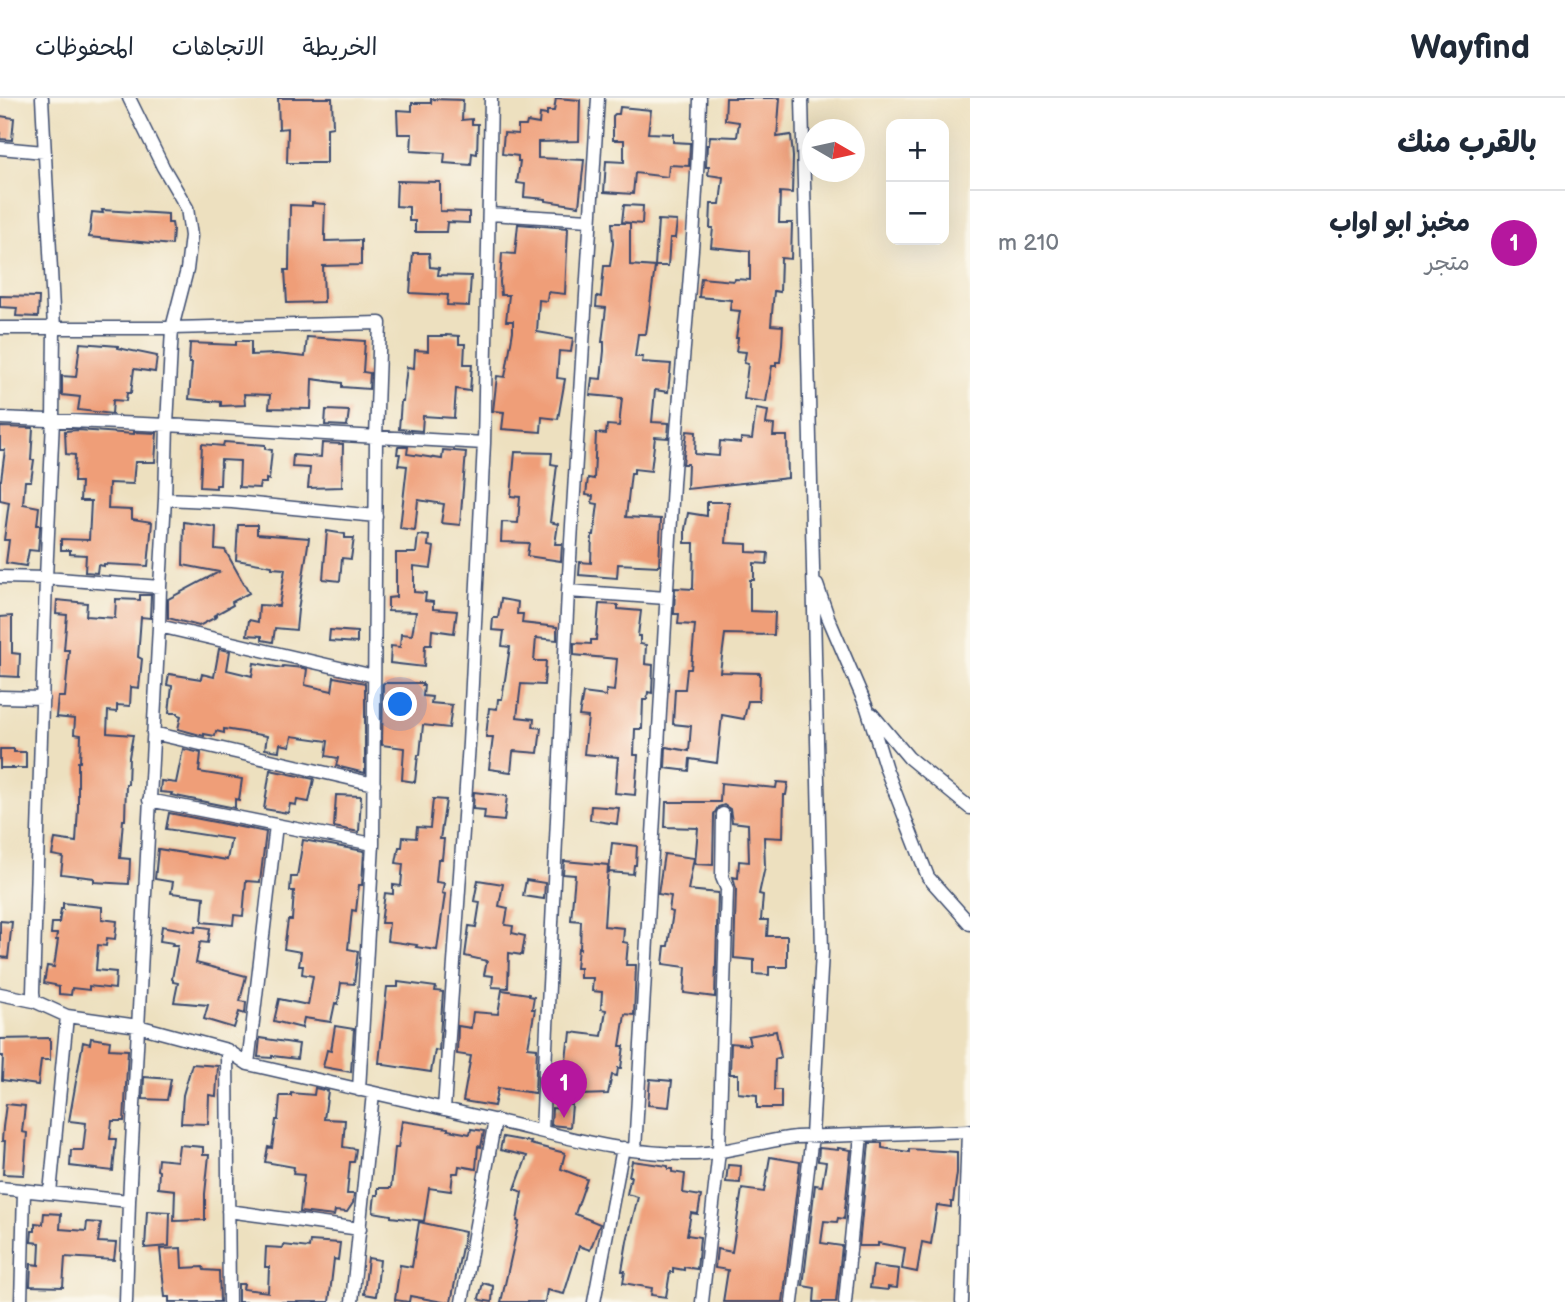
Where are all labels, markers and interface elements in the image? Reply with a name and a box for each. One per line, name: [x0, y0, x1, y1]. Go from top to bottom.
text: Wayfind: [1411, 28, 1530, 68]
text: المحفوظات: [35, 33, 134, 62]
text: الاتجاهات: [172, 33, 265, 62]
text: الخريطة: [303, 33, 377, 62]
north arrow: [802, 119, 865, 182]
map controls: [886, 119, 949, 245]
button: +: [886, 119, 949, 182]
text: بالقرب منك: [1397, 125, 1537, 161]
button: −: [886, 182, 949, 245]
text: مخبز ابو اواب: [1329, 208, 1470, 239]
text: 210 m: [998, 229, 1059, 257]
text: 1: [1509, 229, 1519, 257]
text: متجر: [1425, 249, 1470, 277]
your location: [383, 687, 417, 721]
pin: 1: [541, 1060, 587, 1118]

